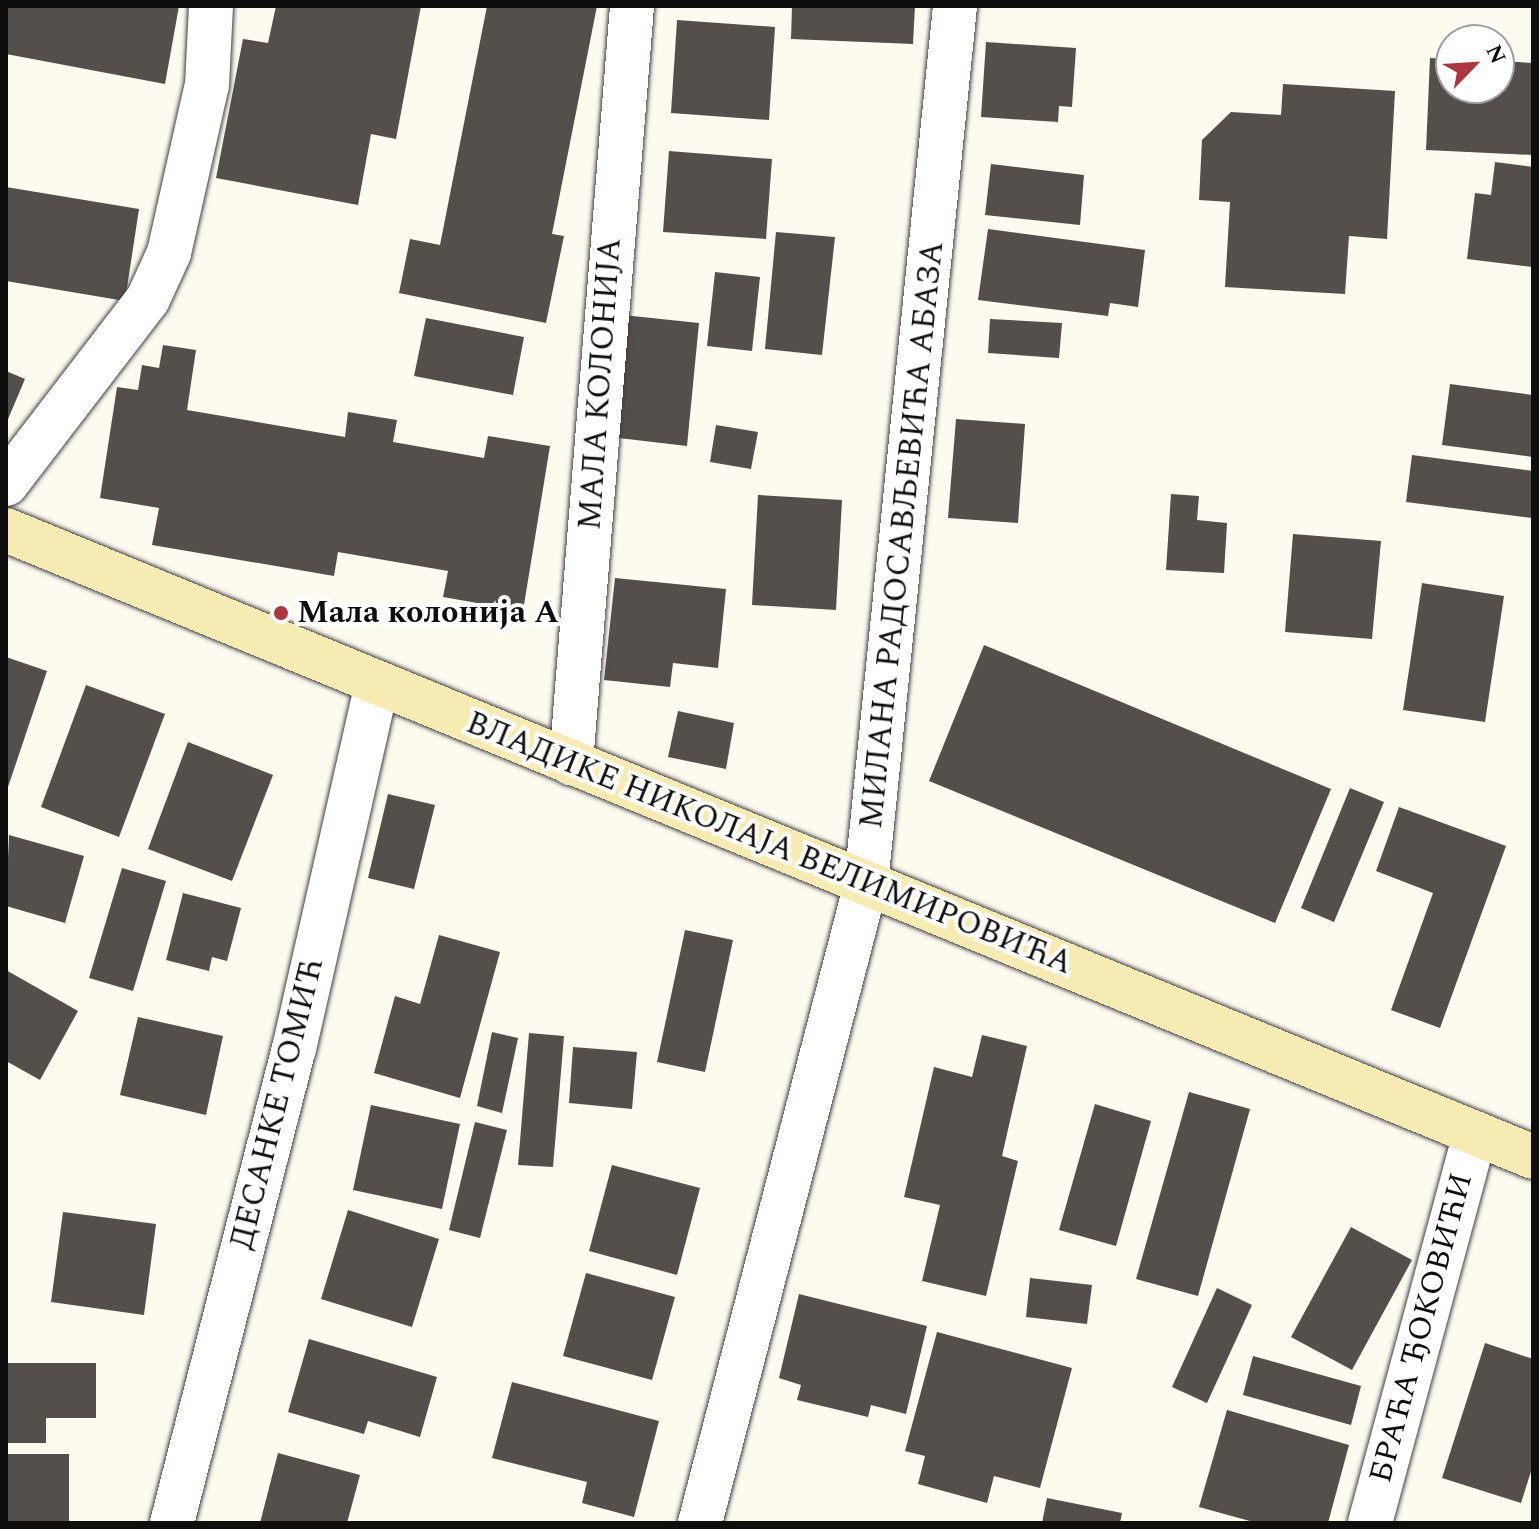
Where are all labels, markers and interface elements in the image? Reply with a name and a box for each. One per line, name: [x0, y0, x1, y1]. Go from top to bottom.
north arrow: [1435, 24, 1515, 104]
text: N: [1477, 39, 1514, 70]
street label: МАЛА КОЛОНИЈА: [572, 237, 630, 531]
street label: МИЛАНА РАДОСАВЉЕВИЋА АБАЗА: [853, 239, 953, 831]
place label: Мала колонија А: [297, 594, 559, 632]
marker: Мала колонија А: [272, 604, 290, 622]
street label: ВЛАДИКЕ НИКОЛАЈА ВЕЛИМИРОВИЋА: [460, 704, 1078, 984]
street label: ДЕСАНКЕ ТОМИЋ: [223, 954, 333, 1254]
street label: БРАЋА ЂОКОВИЋИ: [1362, 1169, 1482, 1487]

